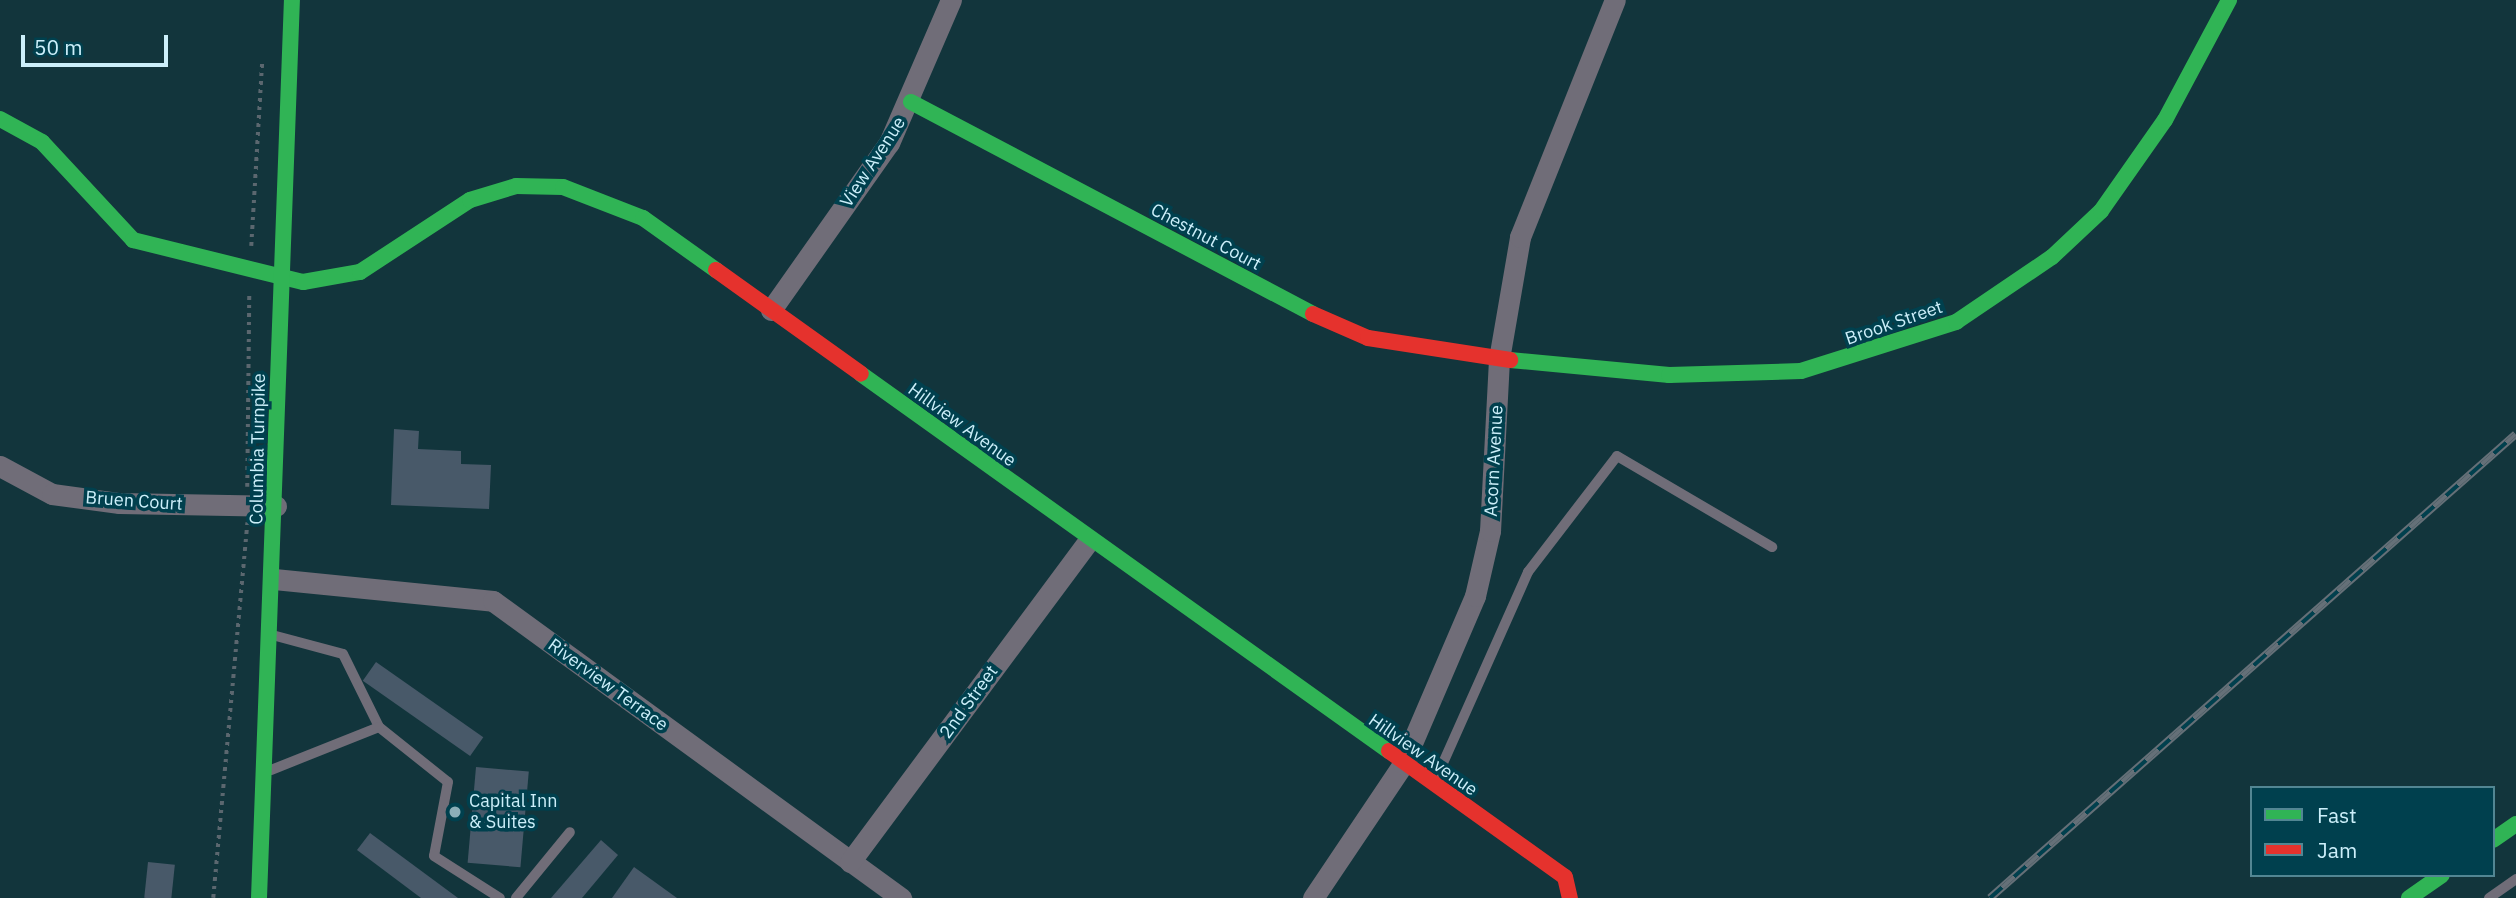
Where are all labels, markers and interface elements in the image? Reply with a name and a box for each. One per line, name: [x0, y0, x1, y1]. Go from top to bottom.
scale bar: [24, 21, 172, 65]
text: 50 m: [34, 33, 83, 61]
street label: View Avenue: [836, 113, 910, 211]
street label: Chestnut Court: [1147, 199, 1265, 275]
street label: Brook Street: [1842, 296, 1946, 350]
street label: Columbia Turnpike: [246, 373, 270, 525]
street label: Hillview Avenue: [904, 379, 1020, 471]
street label: Acorn Avenue: [1480, 405, 1508, 517]
street label: Bruen Court: [85, 487, 183, 515]
street label: Riverview Terrace: [544, 634, 672, 736]
street label: 2nd Street: [935, 661, 1003, 743]
street label: Hillview Avenue: [1364, 709, 1482, 801]
legend: [2250, 786, 2495, 877]
place label: Capital Inn & Suites: [469, 791, 557, 834]
text: Fast: [2317, 801, 2357, 829]
marker: Capital Inn & Suites: [447, 804, 463, 820]
text: Jam: [2317, 836, 2357, 864]

